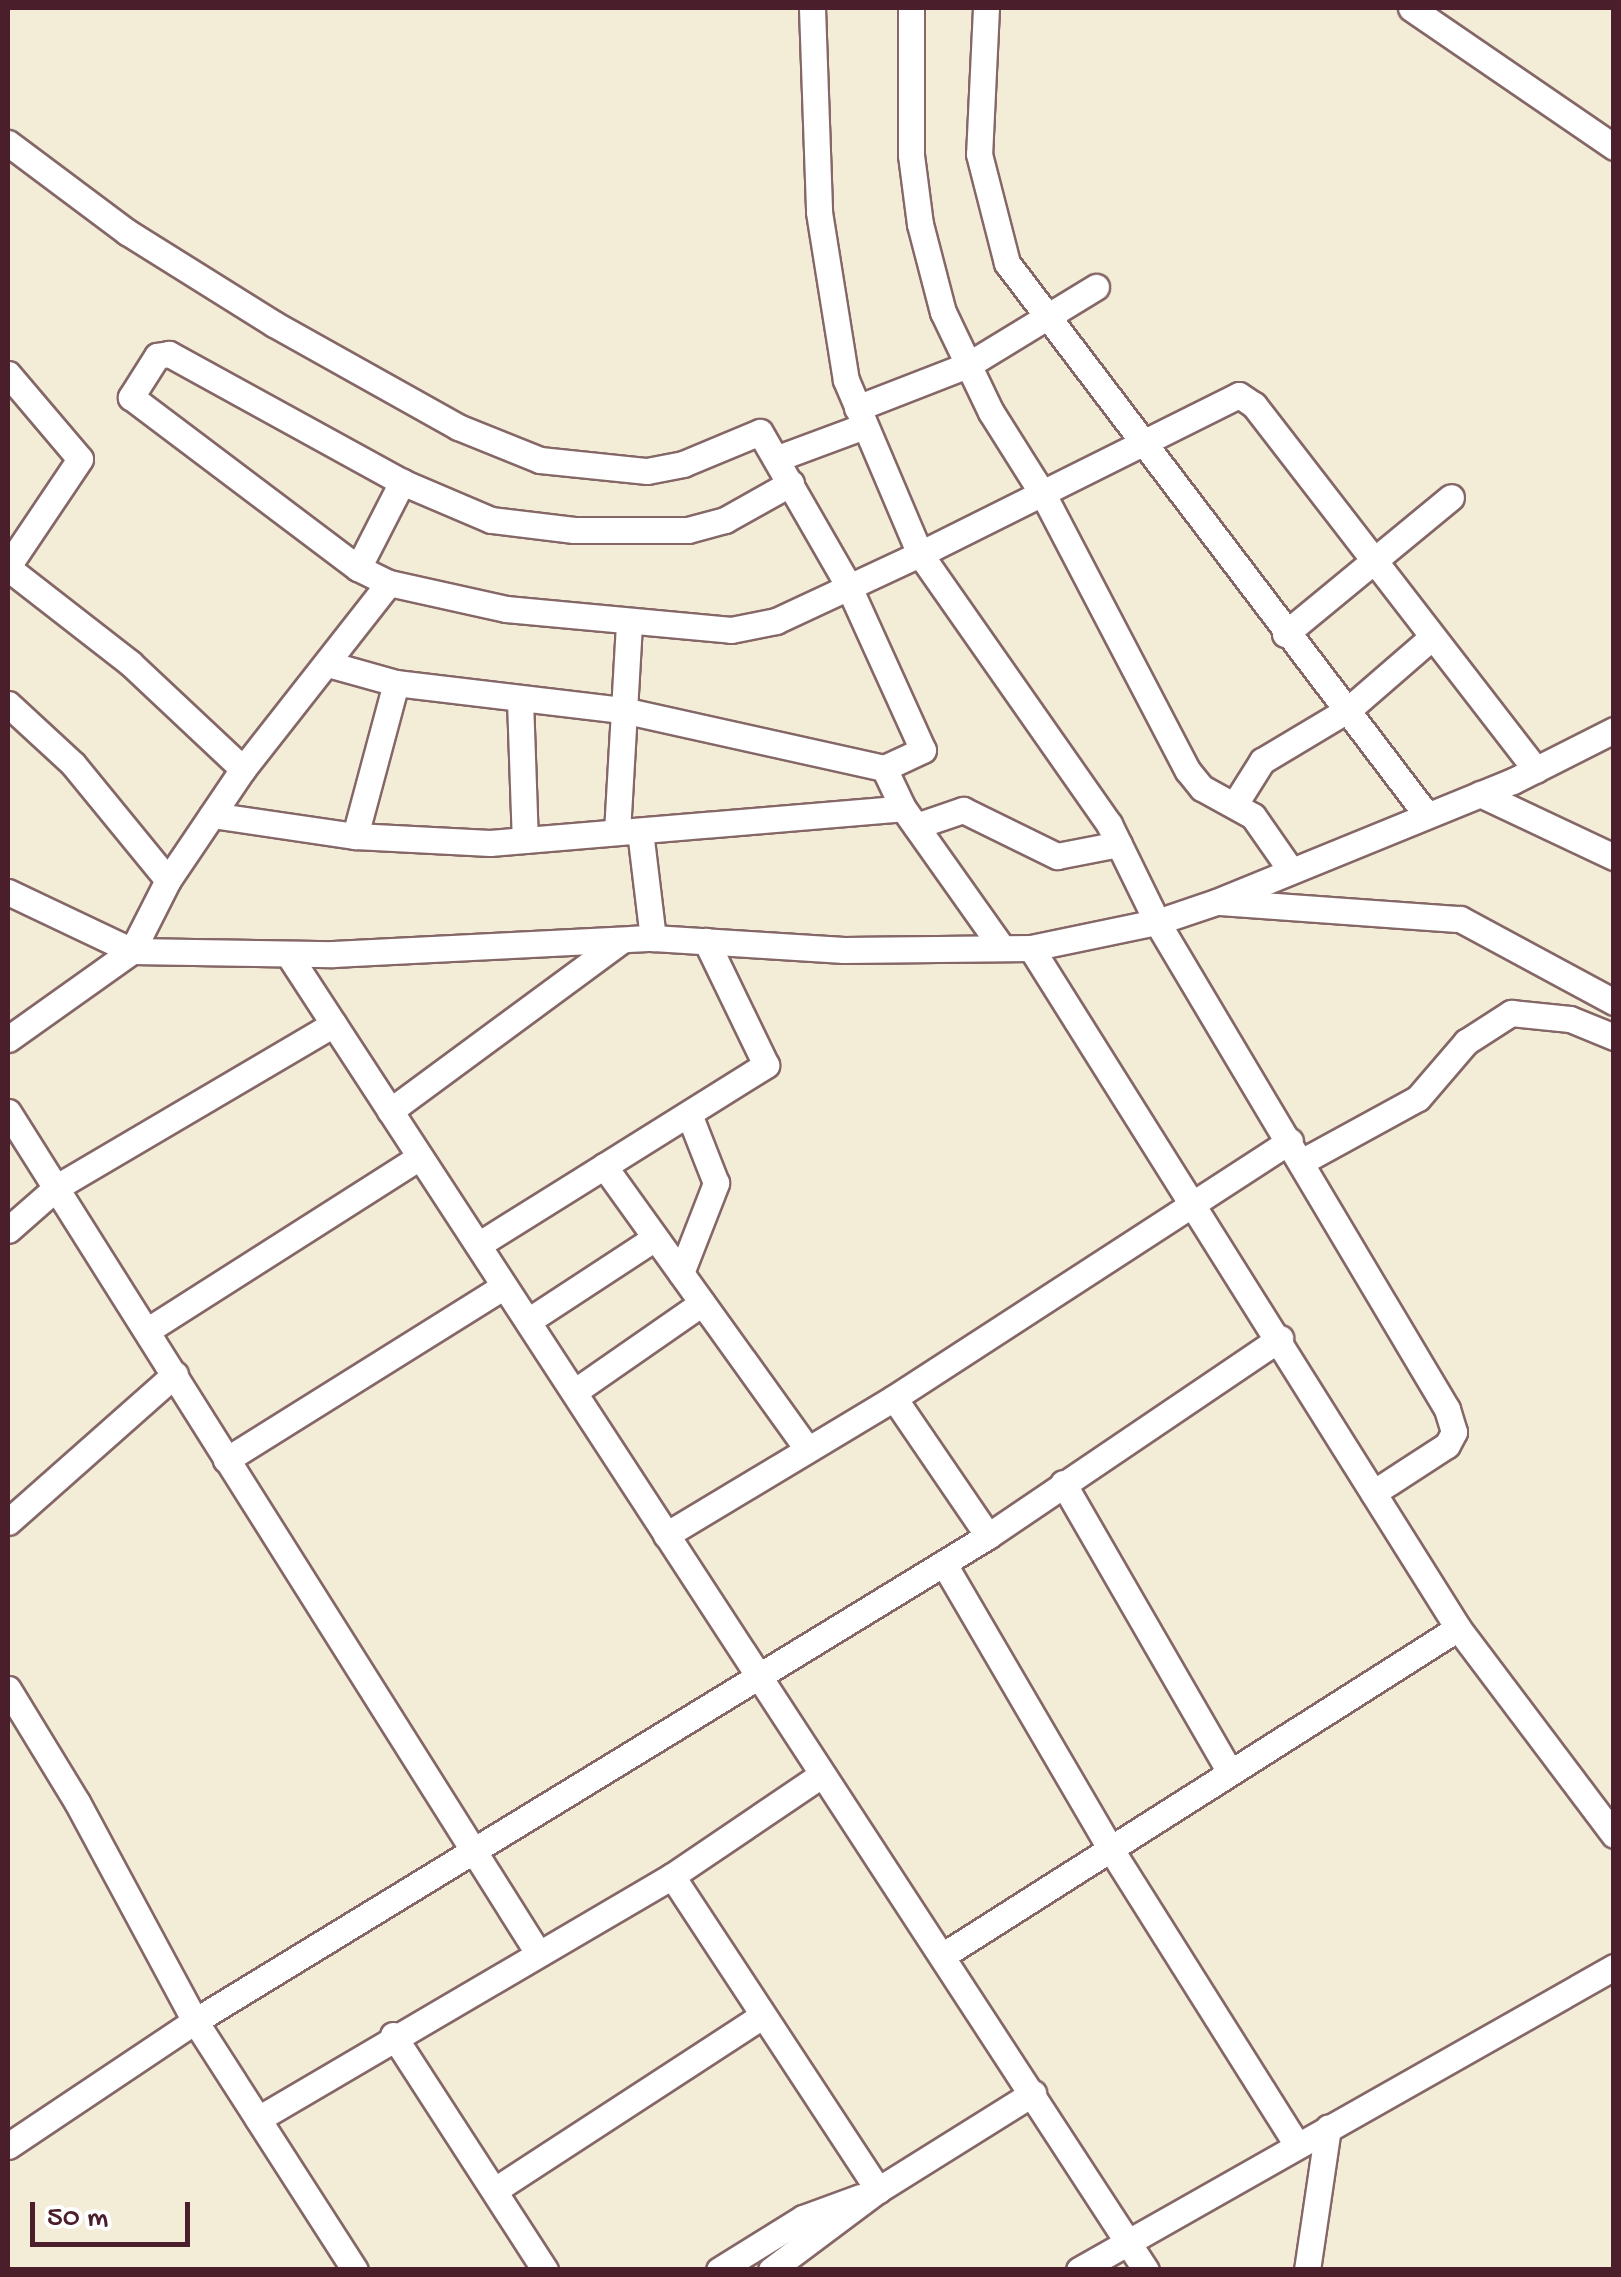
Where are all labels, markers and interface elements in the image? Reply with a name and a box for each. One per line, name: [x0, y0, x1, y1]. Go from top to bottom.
scale bar: [35, 2182, 195, 2244]
text: 50 m: [47, 2202, 108, 2237]

